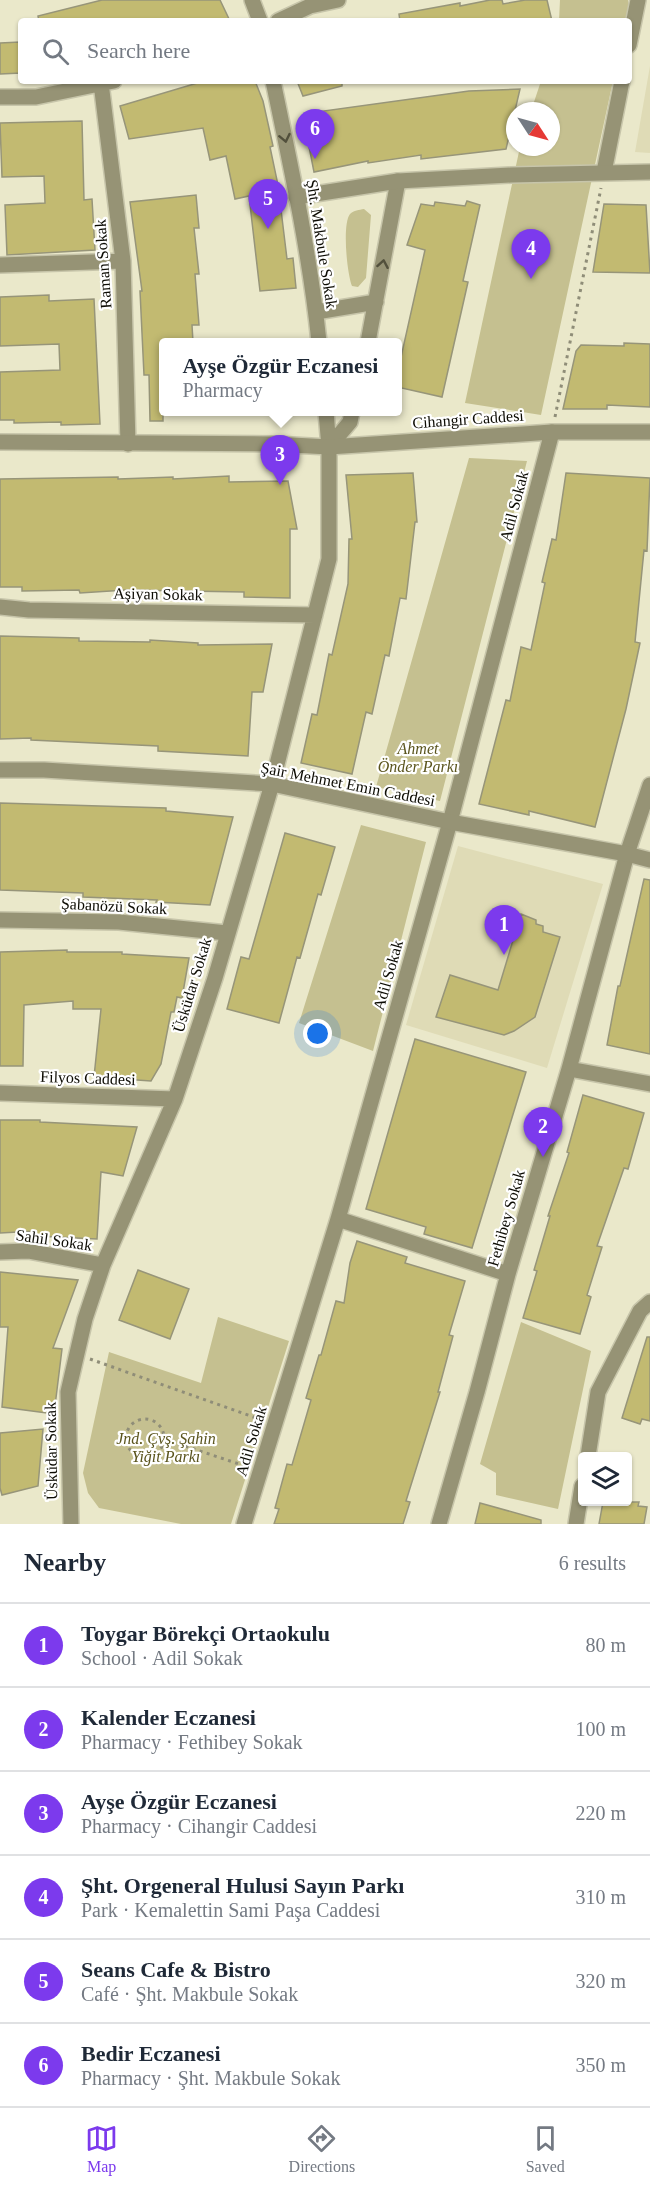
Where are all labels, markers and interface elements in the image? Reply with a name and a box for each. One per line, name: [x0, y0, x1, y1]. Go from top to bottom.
search box: [18, 18, 632, 84]
icon: search: [39, 35, 72, 68]
text: Search here: [87, 38, 190, 63]
north arrow: [506, 102, 560, 156]
pin: 6: [296, 110, 334, 159]
one-way arrow: [278, 133, 291, 143]
street label: Şht. Makbule Sokak: [302, 178, 341, 310]
pin: 5: [248, 180, 288, 229]
street label: Raman Sokak: [91, 219, 115, 309]
pin: 4: [512, 230, 550, 279]
one-way arrow: [376, 260, 389, 270]
popup: [159, 338, 402, 416]
text: Ayşe Özgür Eczanesi: [183, 353, 378, 378]
text: Pharmacy: [183, 379, 263, 401]
street label: Cihangir Caddesi: [412, 407, 525, 432]
pin: 3: [260, 436, 300, 485]
street label: Adil Sokak: [496, 469, 532, 543]
street label: Aşiyan Sokak: [113, 585, 203, 604]
park label: Ahmet Önder Parkı: [378, 740, 458, 775]
street label: Şair Mehmet Emin Caddesi: [259, 759, 437, 810]
street label: Şabanözü Sokak: [60, 895, 167, 918]
pin: 1: [484, 906, 524, 955]
street label: Üsküdar Sokak: [170, 936, 214, 1034]
street label: Adil Sokak: [370, 938, 406, 1012]
your location: [303, 1019, 332, 1048]
street label: Filyos Caddesi: [40, 1068, 137, 1089]
pin: 2: [524, 1108, 562, 1157]
street label: Fethibey Sokak: [484, 1168, 529, 1269]
street label: Sahil Sokak: [15, 1226, 93, 1254]
street label: Üsküdar Sokak: [42, 1402, 60, 1500]
street label: Adil Sokak: [232, 1404, 270, 1478]
park label: Jnd. Çvş. Şahin Yiğit Parkı: [116, 1430, 216, 1466]
map controls: [578, 1452, 632, 1506]
button: layers: [578, 1452, 632, 1506]
text: Nearby: [24, 1548, 106, 1577]
text: 6 results: [559, 1552, 626, 1574]
text: Toygar Börekçi Ortaokulu: [81, 1621, 330, 1646]
text: 1: [39, 1634, 49, 1656]
text: 80 m: [585, 1634, 626, 1656]
text: School · Adil Sokak: [81, 1647, 243, 1669]
text: Kalender Eczanesi: [81, 1705, 256, 1730]
text: 2: [39, 1718, 49, 1740]
text: 100 m: [575, 1718, 626, 1740]
text: Pharmacy · Fethibey Sokak: [81, 1731, 303, 1753]
text: Ayşe Özgür Eczanesi: [81, 1789, 277, 1814]
text: 3: [39, 1802, 49, 1824]
text: 220 m: [575, 1802, 626, 1824]
text: Pharmacy · Cihangir Caddesi: [81, 1815, 317, 1837]
text: Şht. Orgeneral Hulusi Sayın Parkı: [81, 1873, 404, 1898]
text: 4: [39, 1886, 49, 1908]
text: 310 m: [575, 1886, 626, 1908]
text: Park · Kemalettin Sami Paşa Caddesi: [81, 1899, 380, 1921]
text: Seans Cafe & Bistro: [81, 1957, 271, 1982]
text: 5: [39, 1970, 49, 1992]
text: 320 m: [575, 1970, 626, 1992]
text: Café · Şht. Makbule Sokak: [81, 1983, 298, 2005]
text: Bedir Eczanesi: [81, 2041, 221, 2066]
text: 6: [39, 2054, 49, 2076]
text: 350 m: [575, 2054, 626, 2076]
text: Pharmacy · Şht. Makbule Sokak: [81, 2067, 340, 2089]
tab: Map: [85, 2122, 118, 2176]
tab: Directions: [289, 2122, 355, 2176]
tab: Saved: [526, 2122, 565, 2176]

